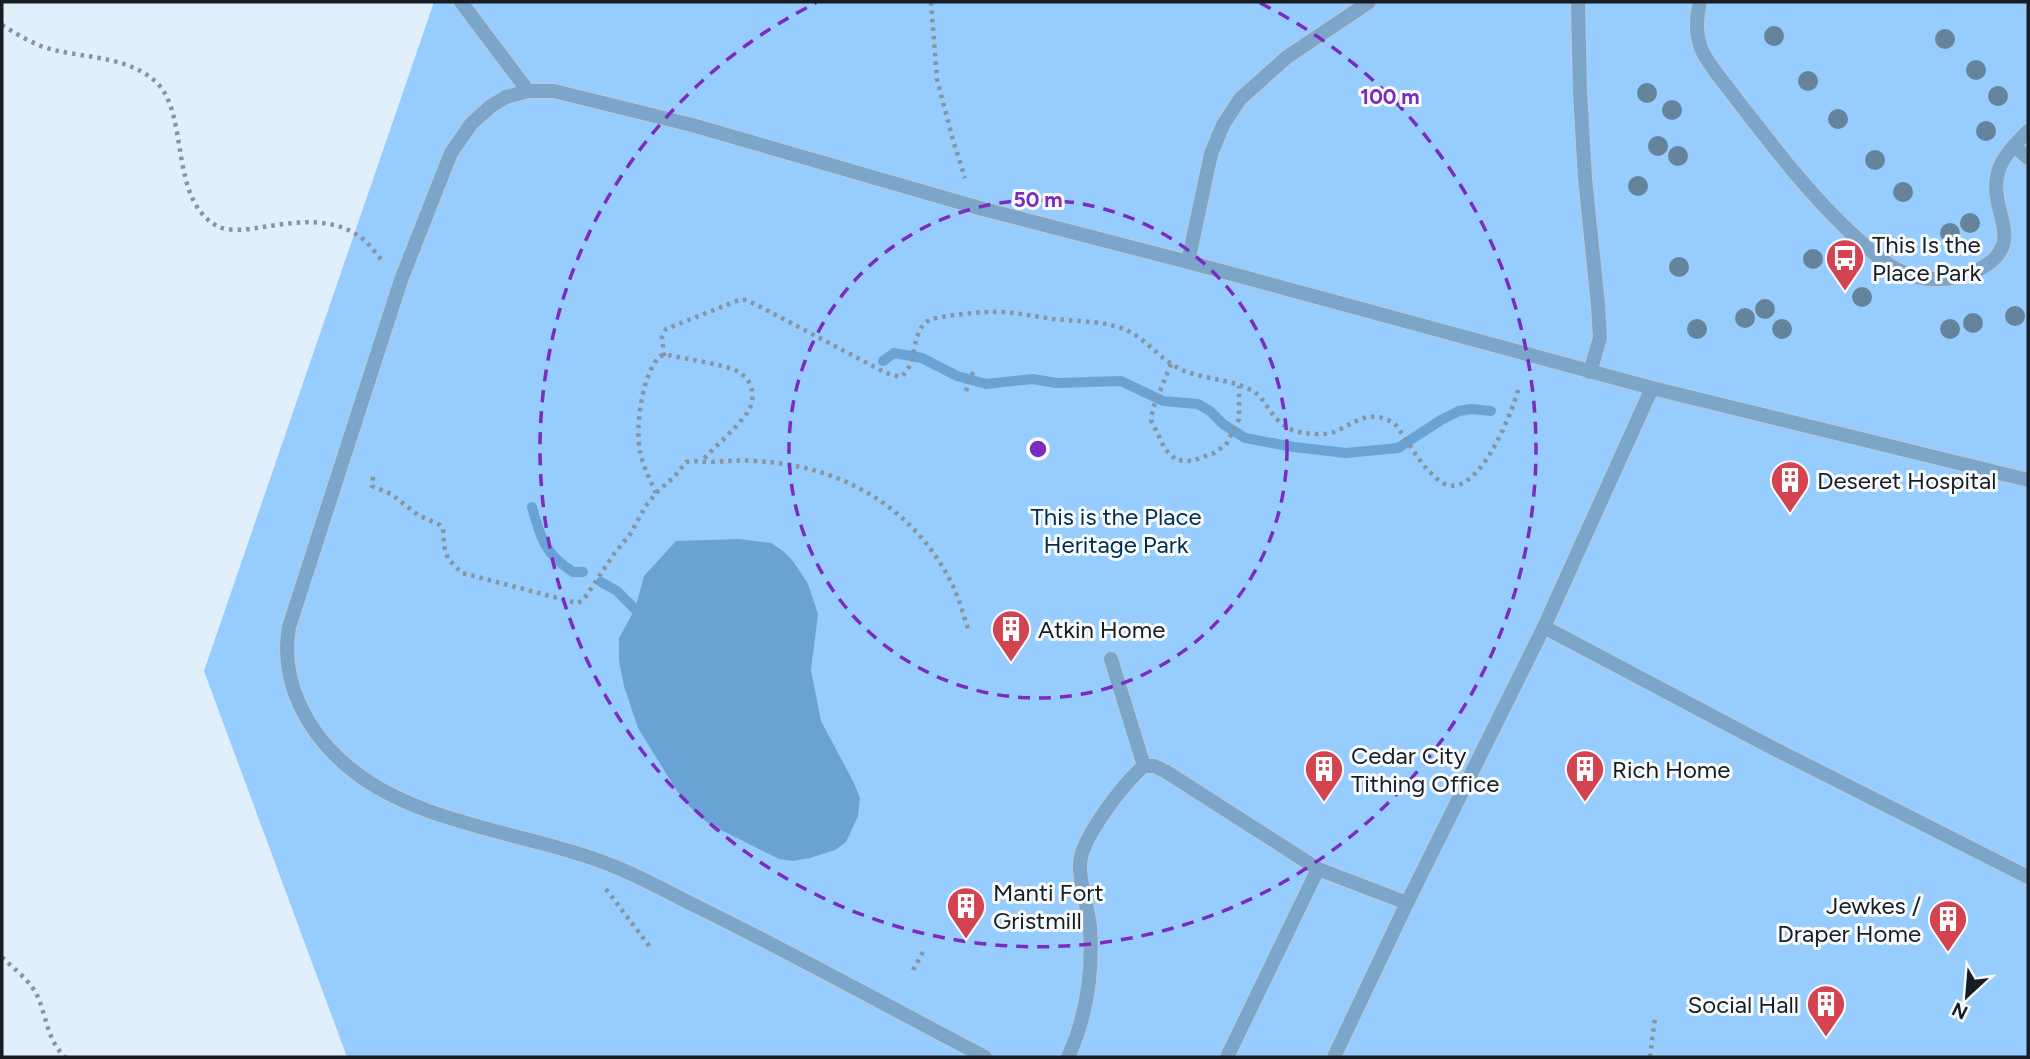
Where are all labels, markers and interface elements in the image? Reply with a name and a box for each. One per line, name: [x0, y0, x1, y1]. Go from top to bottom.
text: 100 m: [1360, 84, 1420, 109]
text: 50 m: [1013, 187, 1063, 212]
place label: This Is the Place Park: [1872, 230, 1981, 287]
bus stop icon: This Is the Place Park: [1824, 237, 1866, 292]
centre of rings: [1026, 437, 1050, 461]
building icon: Deseret Hospital: [1769, 459, 1811, 514]
place label: Deseret Hospital: [1817, 466, 1997, 495]
park label: This is the Place Heritage Park: [1031, 502, 1202, 559]
building icon: Atkin Home: [990, 608, 1032, 663]
place label: Atkin Home: [1038, 615, 1165, 644]
place label: Cedar City Tithing Office: [1351, 741, 1499, 798]
building icon: Cedar City Tithing Office: [1303, 748, 1345, 803]
building icon: Rich Home: [1564, 748, 1606, 803]
place label: Rich Home: [1612, 755, 1730, 784]
place label: Manti Fort Gristmill: [993, 878, 1104, 935]
building icon: Manti Fort Gristmill: [945, 885, 987, 940]
place label: Jewkes / Draper Home: [1777, 891, 1921, 948]
building icon: Jewkes / Draper Home: [1927, 898, 1969, 953]
north arrow: [1932, 961, 2002, 1031]
building icon: Social Hall: [1805, 983, 1847, 1038]
place label: Social Hall: [1688, 990, 1799, 1019]
text: N: [1948, 997, 1971, 1024]

